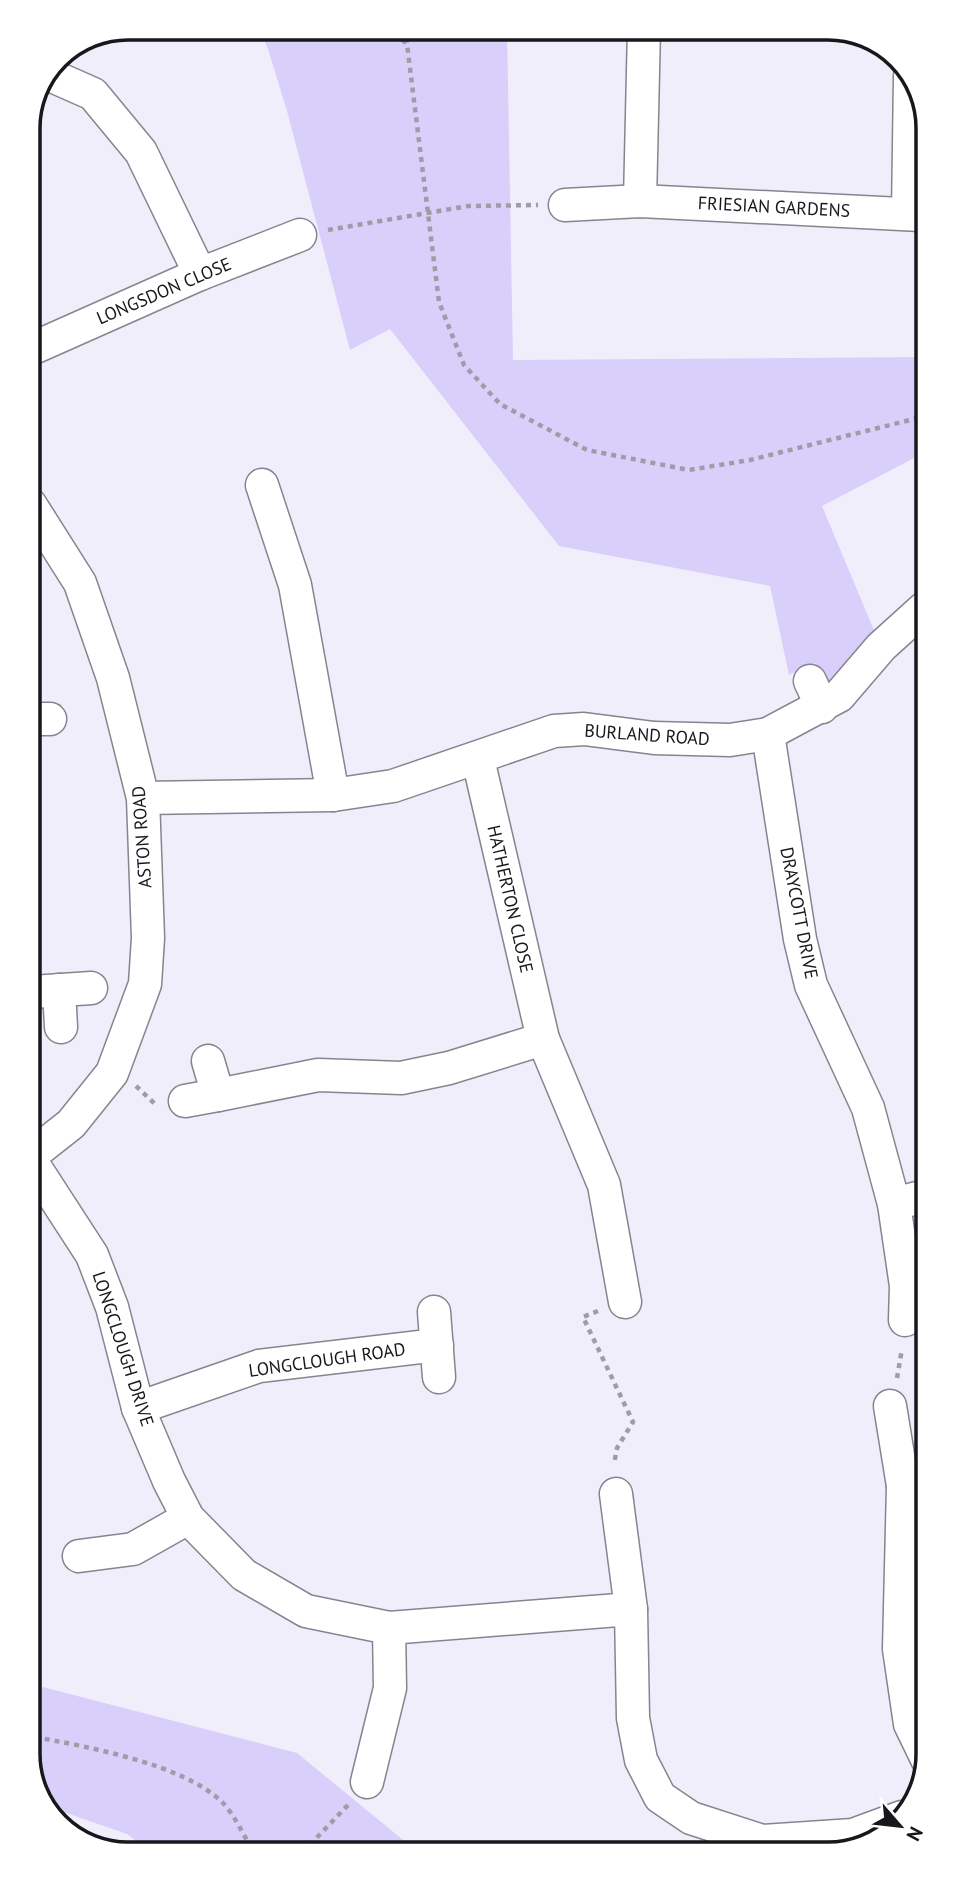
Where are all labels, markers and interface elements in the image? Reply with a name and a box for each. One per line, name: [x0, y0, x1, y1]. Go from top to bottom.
street label: FRIESIAN GARDENS: [697, 191, 851, 222]
street label: LONGSDON CLOSE: [93, 252, 235, 329]
street label: BURLAND ROAD: [584, 719, 711, 750]
street label: ASTON ROAD: [126, 785, 157, 889]
street label: HATHERTON CLOSE: [482, 823, 539, 975]
street label: DRAYCOTT DRIVE: [775, 845, 824, 981]
street label: LONGCLOUGH DRIVE: [88, 1268, 159, 1429]
street label: LONGCLOUGH ROAD: [247, 1337, 407, 1382]
north arrow: [865, 1791, 935, 1861]
text: N: [901, 1823, 929, 1845]

